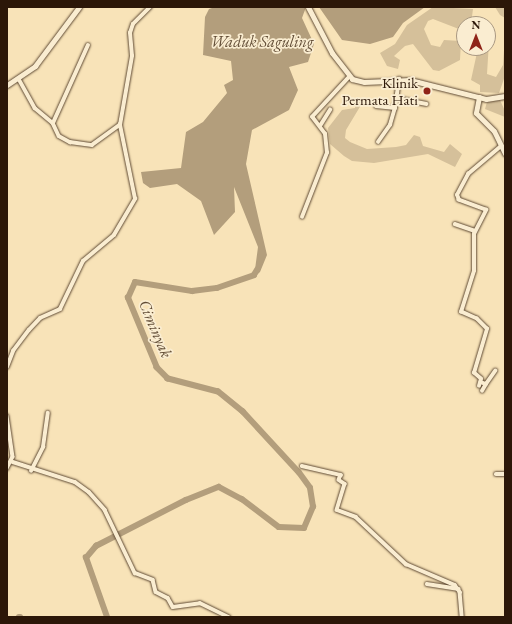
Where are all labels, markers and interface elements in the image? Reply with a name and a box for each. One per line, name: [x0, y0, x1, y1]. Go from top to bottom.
north arrow: [456, 16, 496, 56]
text: N: [472, 18, 480, 32]
water label: Waduk Saguling: [211, 32, 313, 52]
place label: Klinik Permata Hati: [342, 73, 418, 108]
marker: Klinik Permata Hati: [421, 85, 433, 97]
water label: Ciminyak: [134, 297, 176, 361]

